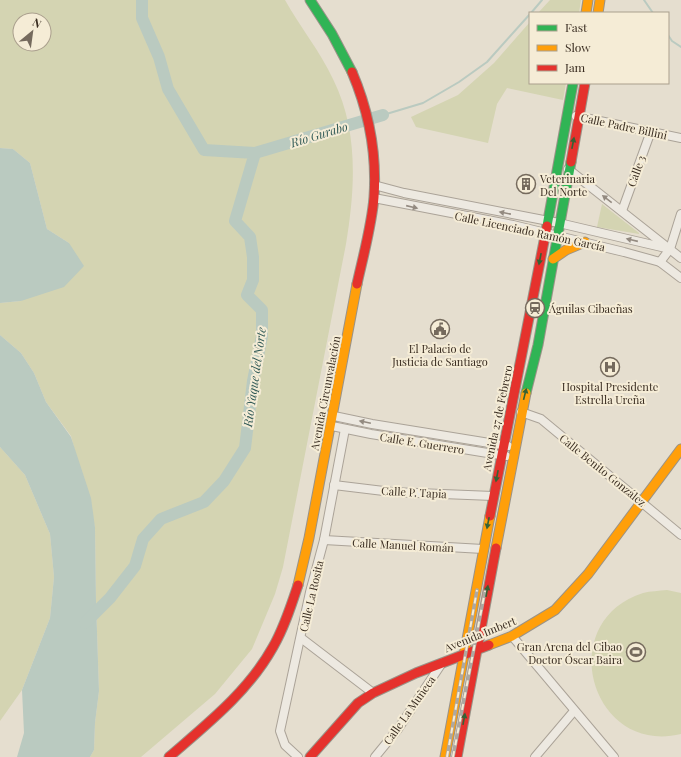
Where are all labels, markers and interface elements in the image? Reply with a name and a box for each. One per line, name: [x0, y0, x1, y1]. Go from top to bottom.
north arrow: [12, 12, 52, 52]
legend: [529, 12, 669, 84]
text: N: [30, 14, 44, 31]
text: Fast: [565, 19, 588, 35]
text: Slow: [565, 39, 591, 55]
text: Jam: [564, 59, 586, 75]
street label: Calle Padre Billini: [579, 110, 669, 142]
water label: Río Gurabo: [288, 118, 350, 151]
one-way arrow: [571, 137, 577, 149]
street label: Calle 3: [623, 153, 649, 189]
place label: Veterinaria Del Norte: [539, 171, 596, 199]
building icon: Veterinaria Del Norte: [515, 173, 537, 195]
one-way arrow: [601, 194, 612, 203]
one-way arrow: [406, 204, 418, 210]
street label: Calle Licenciado Ramón García: [453, 208, 607, 254]
one-way arrow: [499, 209, 511, 215]
one-way arrow: [626, 237, 638, 243]
one-way arrow: [537, 253, 543, 265]
station icon: Águilas Cibaeñas: [524, 297, 546, 319]
place label: Águilas Cibaeñas: [548, 301, 633, 316]
public building icon: El Palacio de Justicia de Santiago: [429, 318, 451, 340]
water label: Río Yaque del Norte: [239, 326, 269, 429]
street label: Avenida Circunvalación: [306, 334, 344, 452]
place label: El Palacio de Justicia de Santiago: [391, 341, 488, 369]
hospital icon: Hospital Presidente Estrella Ureña: [599, 356, 621, 378]
street label: Avenida 27 de Febrero: [478, 364, 516, 473]
place label: Hospital Presidente Estrella Ureña: [562, 379, 659, 407]
one-way arrow: [522, 388, 528, 400]
one-way arrow: [359, 419, 372, 425]
street label: Calle E. Guerrero: [379, 429, 465, 457]
street label: Calle Benito González: [557, 430, 649, 510]
one-way arrow: [494, 470, 500, 482]
street label: Calle P. Tapia: [381, 483, 448, 501]
one-way arrow: [485, 517, 491, 529]
street label: Calle Manuel Román: [352, 535, 455, 555]
street label: Calle La Rosita: [296, 558, 327, 633]
one-way arrow: [485, 585, 491, 597]
street label: Avenida Imbert: [441, 613, 518, 656]
place label: Gran Arena del Cibao Doctor Óscar Baira: [517, 639, 623, 667]
sports icon: Gran Arena del Cibao Doctor Óscar Baira: [625, 641, 647, 663]
street label: Calle La Muñeca: [380, 672, 439, 747]
one-way arrow: [461, 713, 467, 725]

